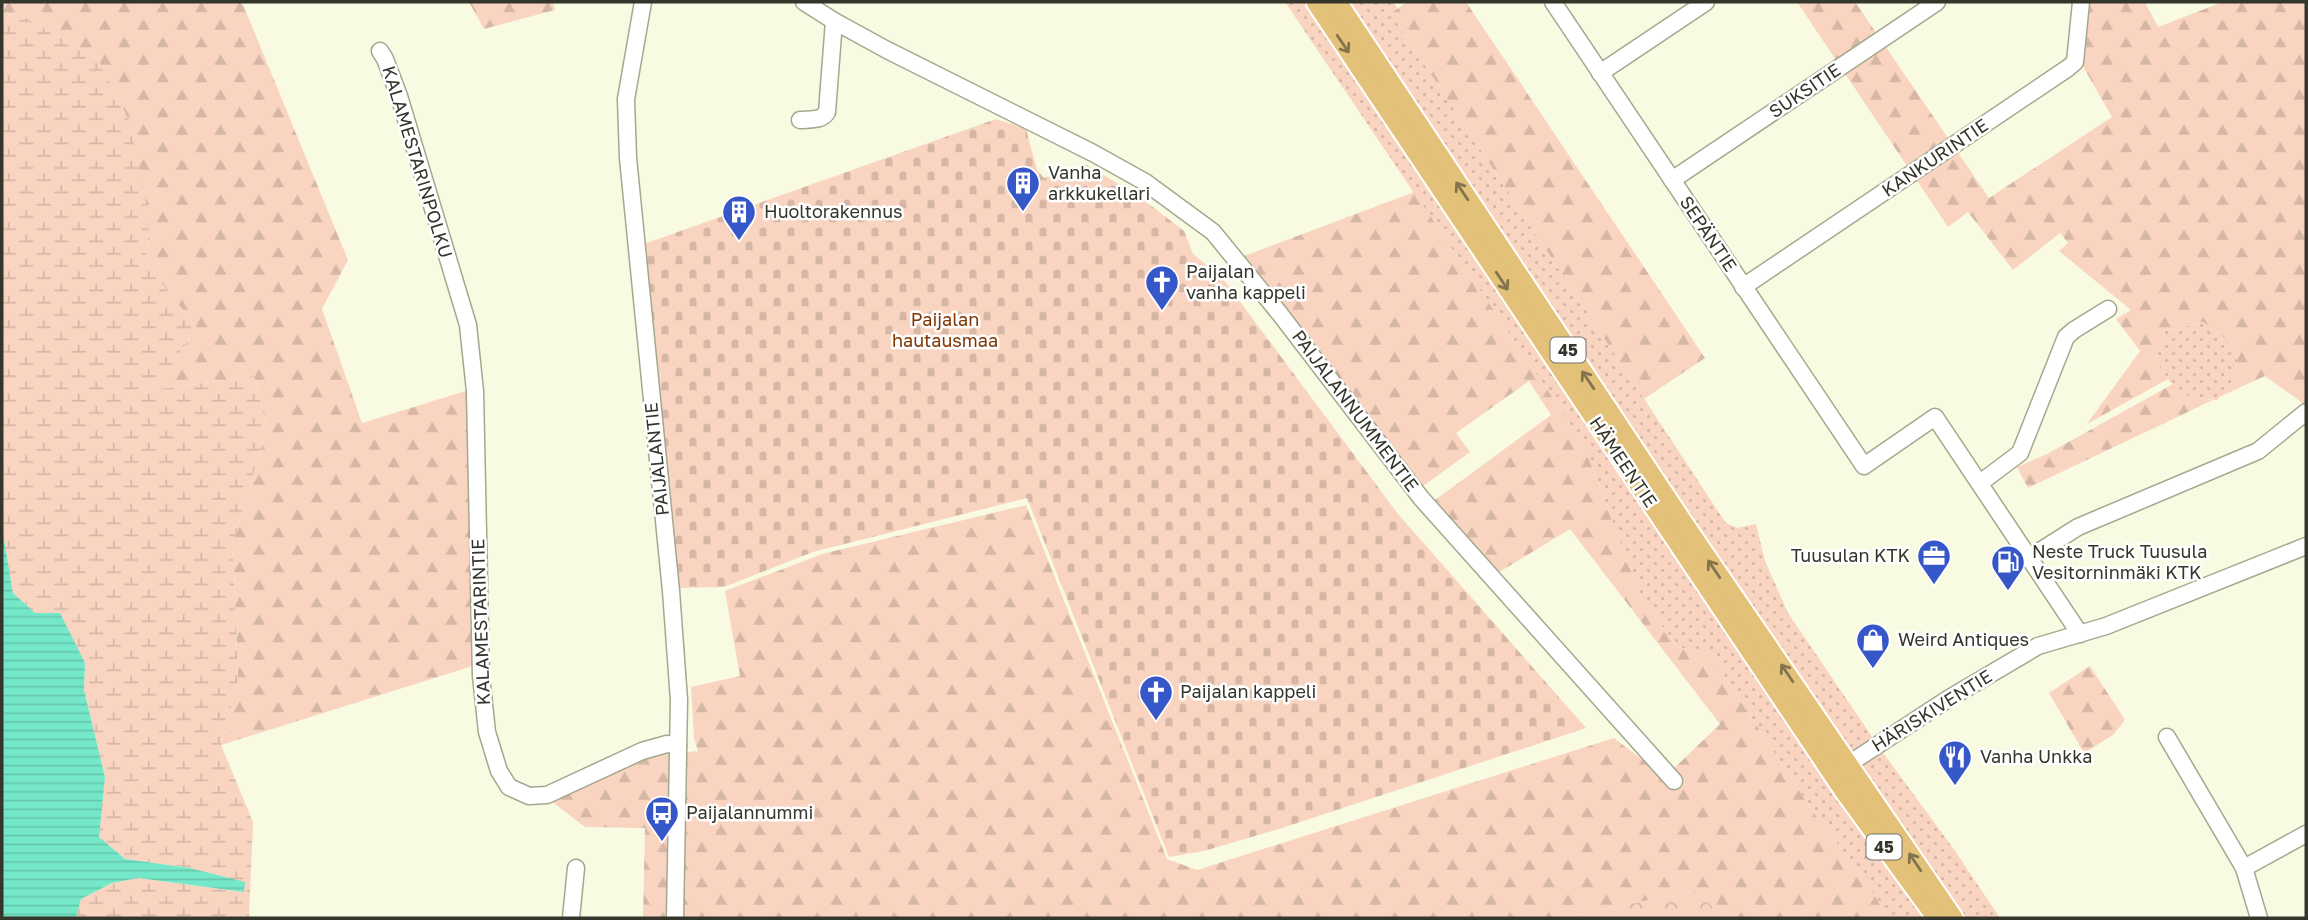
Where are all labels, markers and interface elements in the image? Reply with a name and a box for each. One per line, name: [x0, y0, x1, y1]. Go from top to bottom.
one-way arrow: [1337, 33, 1351, 53]
street label: SUKSITIE: [1764, 58, 1844, 122]
street label: KALAMESTARINPOLKU: [378, 63, 458, 260]
street label: KANKURINTIE: [1877, 114, 1992, 201]
place label: Vanha arkkukellari: [1048, 161, 1150, 204]
building icon: Vanha arkkukellari: [1004, 164, 1042, 213]
one-way arrow: [1454, 182, 1469, 201]
street label: SEPÄNTIE: [1676, 191, 1742, 275]
building icon: Huoltorakennus: [720, 193, 758, 242]
place label: Huoltorakennus: [764, 200, 903, 222]
place label: Paijalan vanha kappeli: [1186, 260, 1306, 303]
church icon: Paijalan vanha kappeli: [1143, 263, 1181, 312]
one-way arrow: [1495, 270, 1509, 290]
park label: Paijalan hautausmaa: [892, 308, 998, 351]
street label: PAIJALANNUMMENTIE: [1288, 325, 1424, 495]
road number: 45: [1550, 338, 1586, 362]
one-way arrow: [1581, 371, 1595, 390]
street label: PAIJALANTIE: [639, 401, 673, 517]
street label: HÄMEENTIE: [1585, 412, 1662, 511]
office icon: Tuusulan KTK: [1915, 537, 1953, 586]
street label: KALAMESTARINTIE: [466, 538, 494, 706]
place label: Neste Truck Tuusula Vesitorninmäki KTK: [2032, 540, 2207, 583]
fuel station icon: Neste Truck Tuusula Vesitorninmäki KTK: [1989, 543, 2027, 592]
place label: Tuusulan KTK: [1791, 544, 1910, 566]
one-way arrow: [1707, 560, 1721, 580]
shop icon: Weird Antiques: [1854, 621, 1892, 670]
place label: Weird Antiques: [1898, 628, 2029, 650]
one-way arrow: [1780, 664, 1794, 683]
street label: HÄRISKIVENTIE: [1867, 664, 1996, 756]
church icon: Paijalan kappeli: [1137, 673, 1175, 722]
place label: Paijalan kappeli: [1180, 680, 1316, 702]
restaurant icon: Vanha Unkka: [1936, 738, 1974, 787]
place label: Vanha Unkka: [1980, 745, 2093, 767]
bus stop icon: Paijalannummi: [643, 794, 681, 843]
place label: Paijalannummi: [686, 801, 813, 823]
road number: 45: [1867, 834, 1902, 860]
one-way arrow: [1908, 852, 1922, 872]

